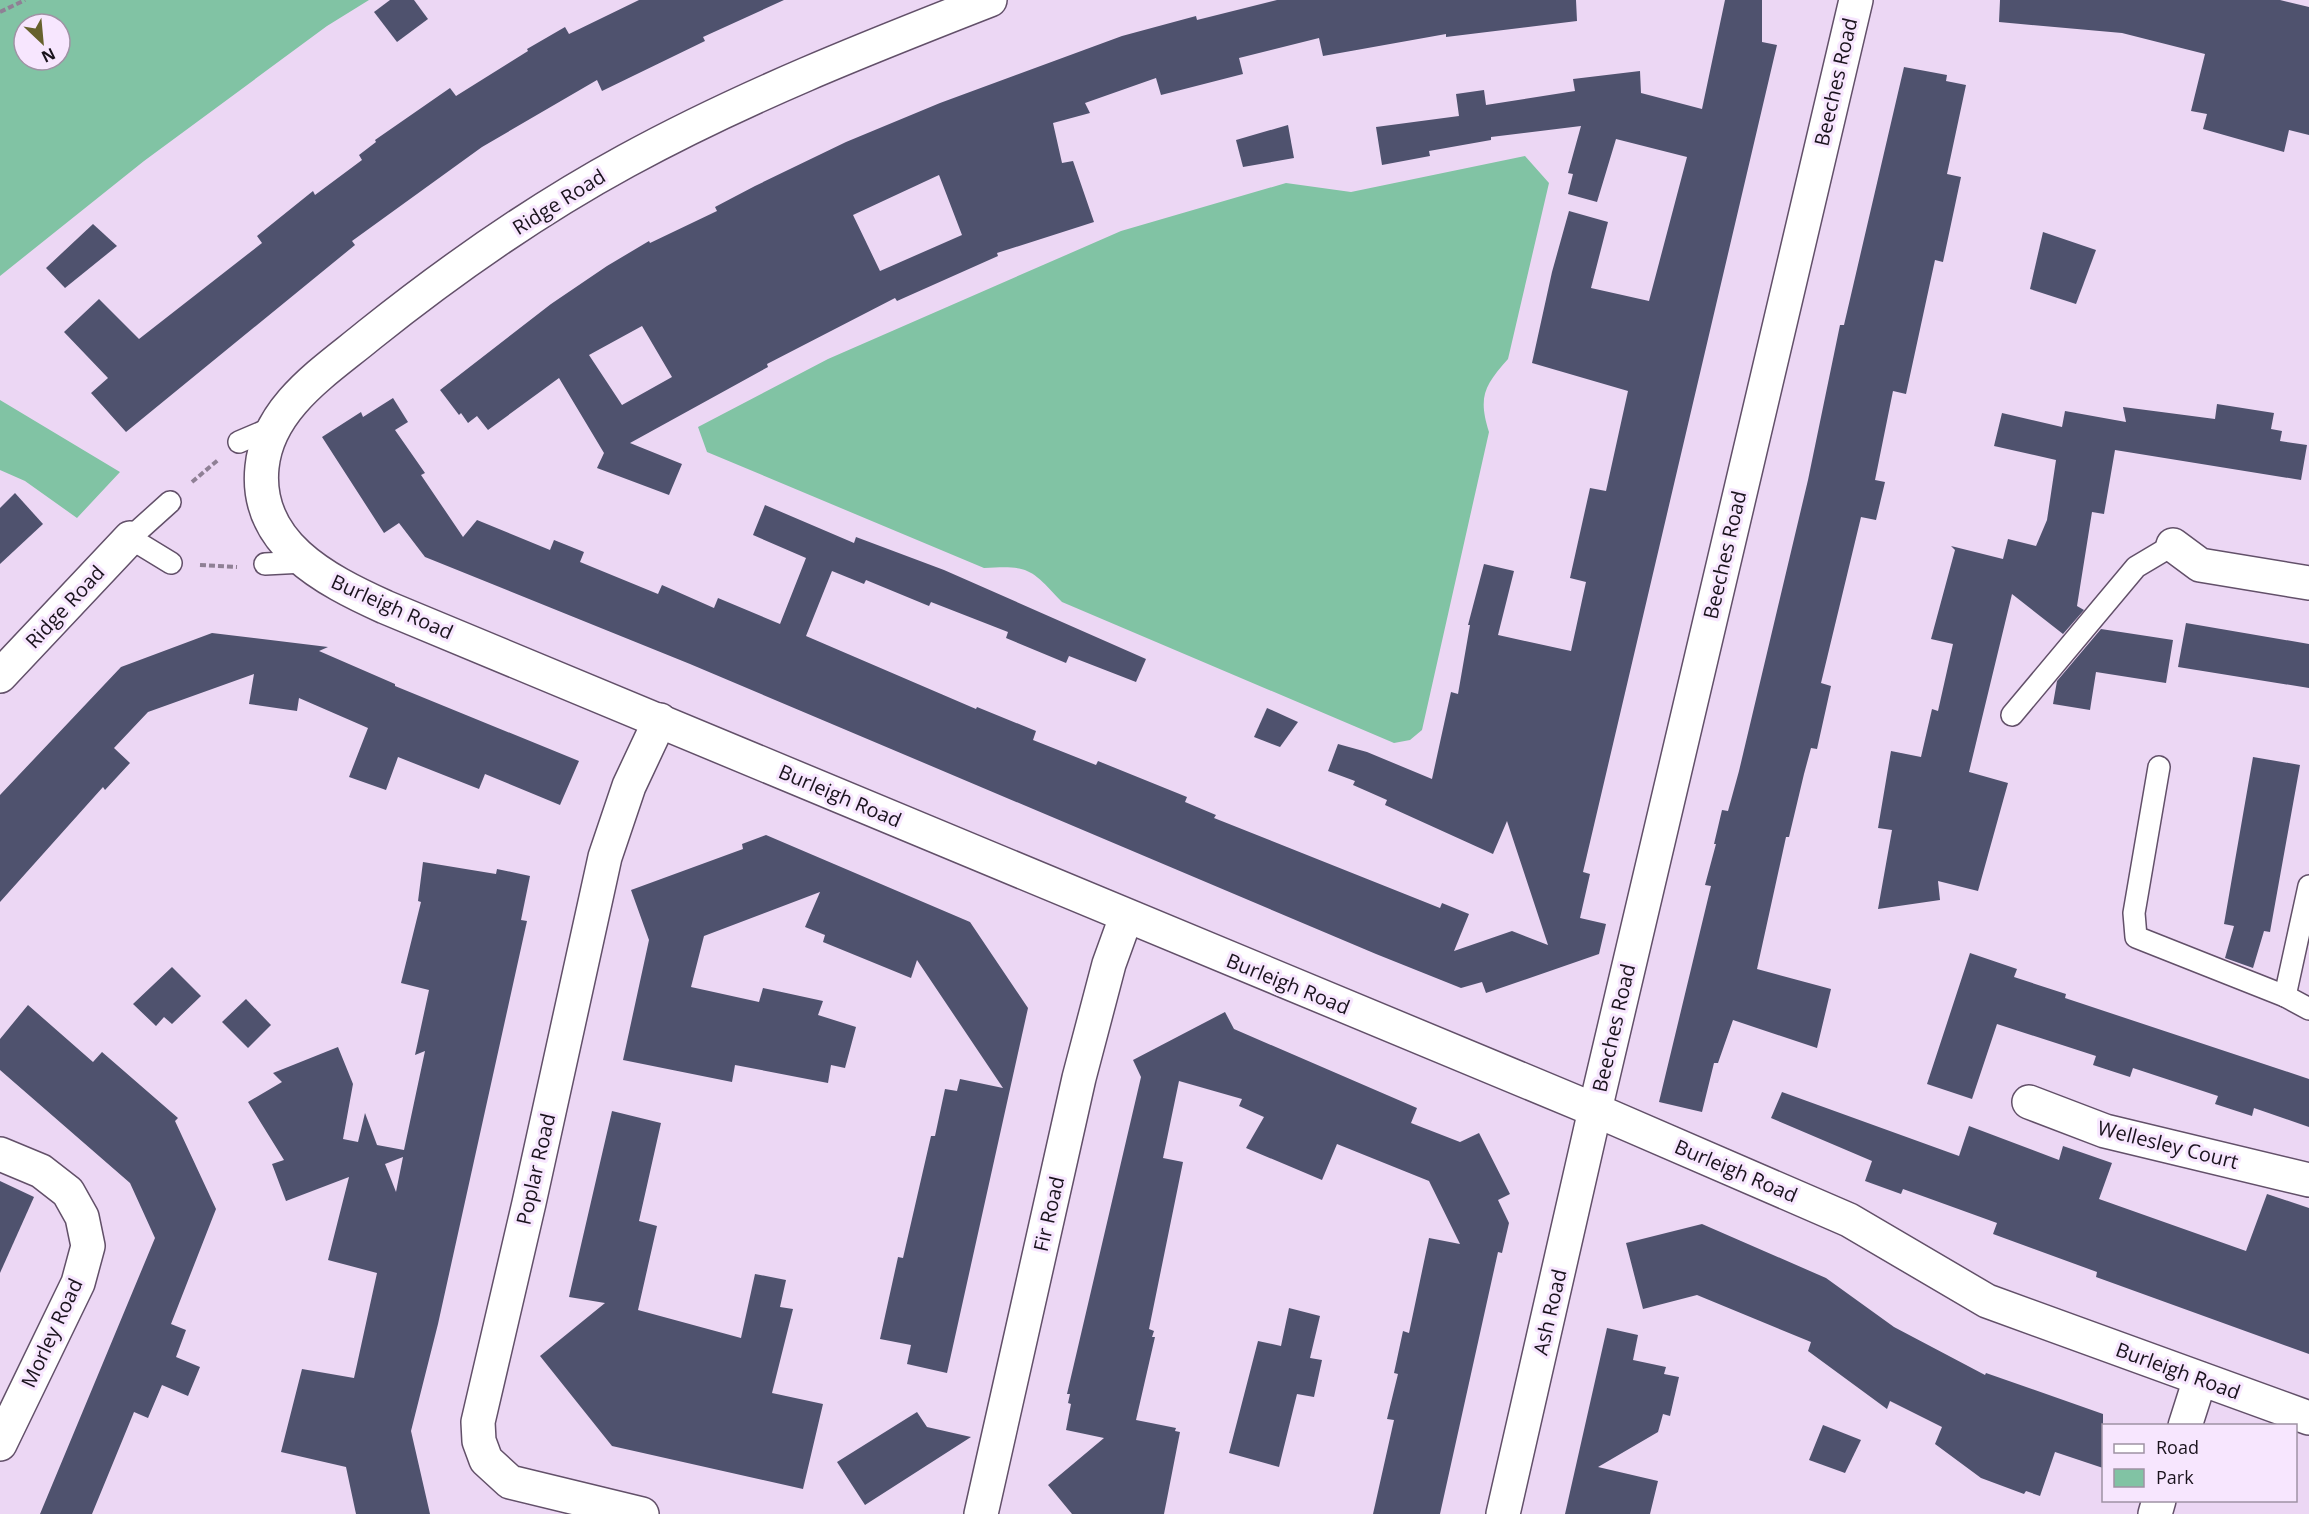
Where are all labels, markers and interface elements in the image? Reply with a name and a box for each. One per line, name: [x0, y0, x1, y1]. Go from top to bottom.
north arrow: [12, 12, 72, 72]
street label: Beeches Road: [1808, 15, 1863, 149]
text: N: [38, 43, 59, 68]
street label: Ridge Road: [507, 162, 610, 241]
street label: Beeches Road: [1697, 488, 1752, 622]
street label: Ridge Road: [19, 559, 110, 654]
street label: Burleigh Road: [327, 568, 457, 645]
street label: Burleigh Road: [775, 758, 906, 834]
street label: Burleigh Road: [1223, 947, 1354, 1021]
street label: Beeches Road: [1586, 961, 1641, 1095]
street label: Poplar Road: [510, 1111, 561, 1227]
street label: Wellesley Court: [2095, 1114, 2241, 1175]
street label: Burleigh Road: [1671, 1133, 1802, 1209]
street label: Fir Road: [1027, 1174, 1070, 1254]
street label: Ash Road: [1527, 1266, 1572, 1357]
street label: Morley Road: [14, 1274, 89, 1392]
street label: Burleigh Road: [2112, 1335, 2244, 1406]
legend: [2102, 1424, 2297, 1502]
text: Road: [2156, 1435, 2199, 1459]
text: Park: [2156, 1465, 2194, 1489]

